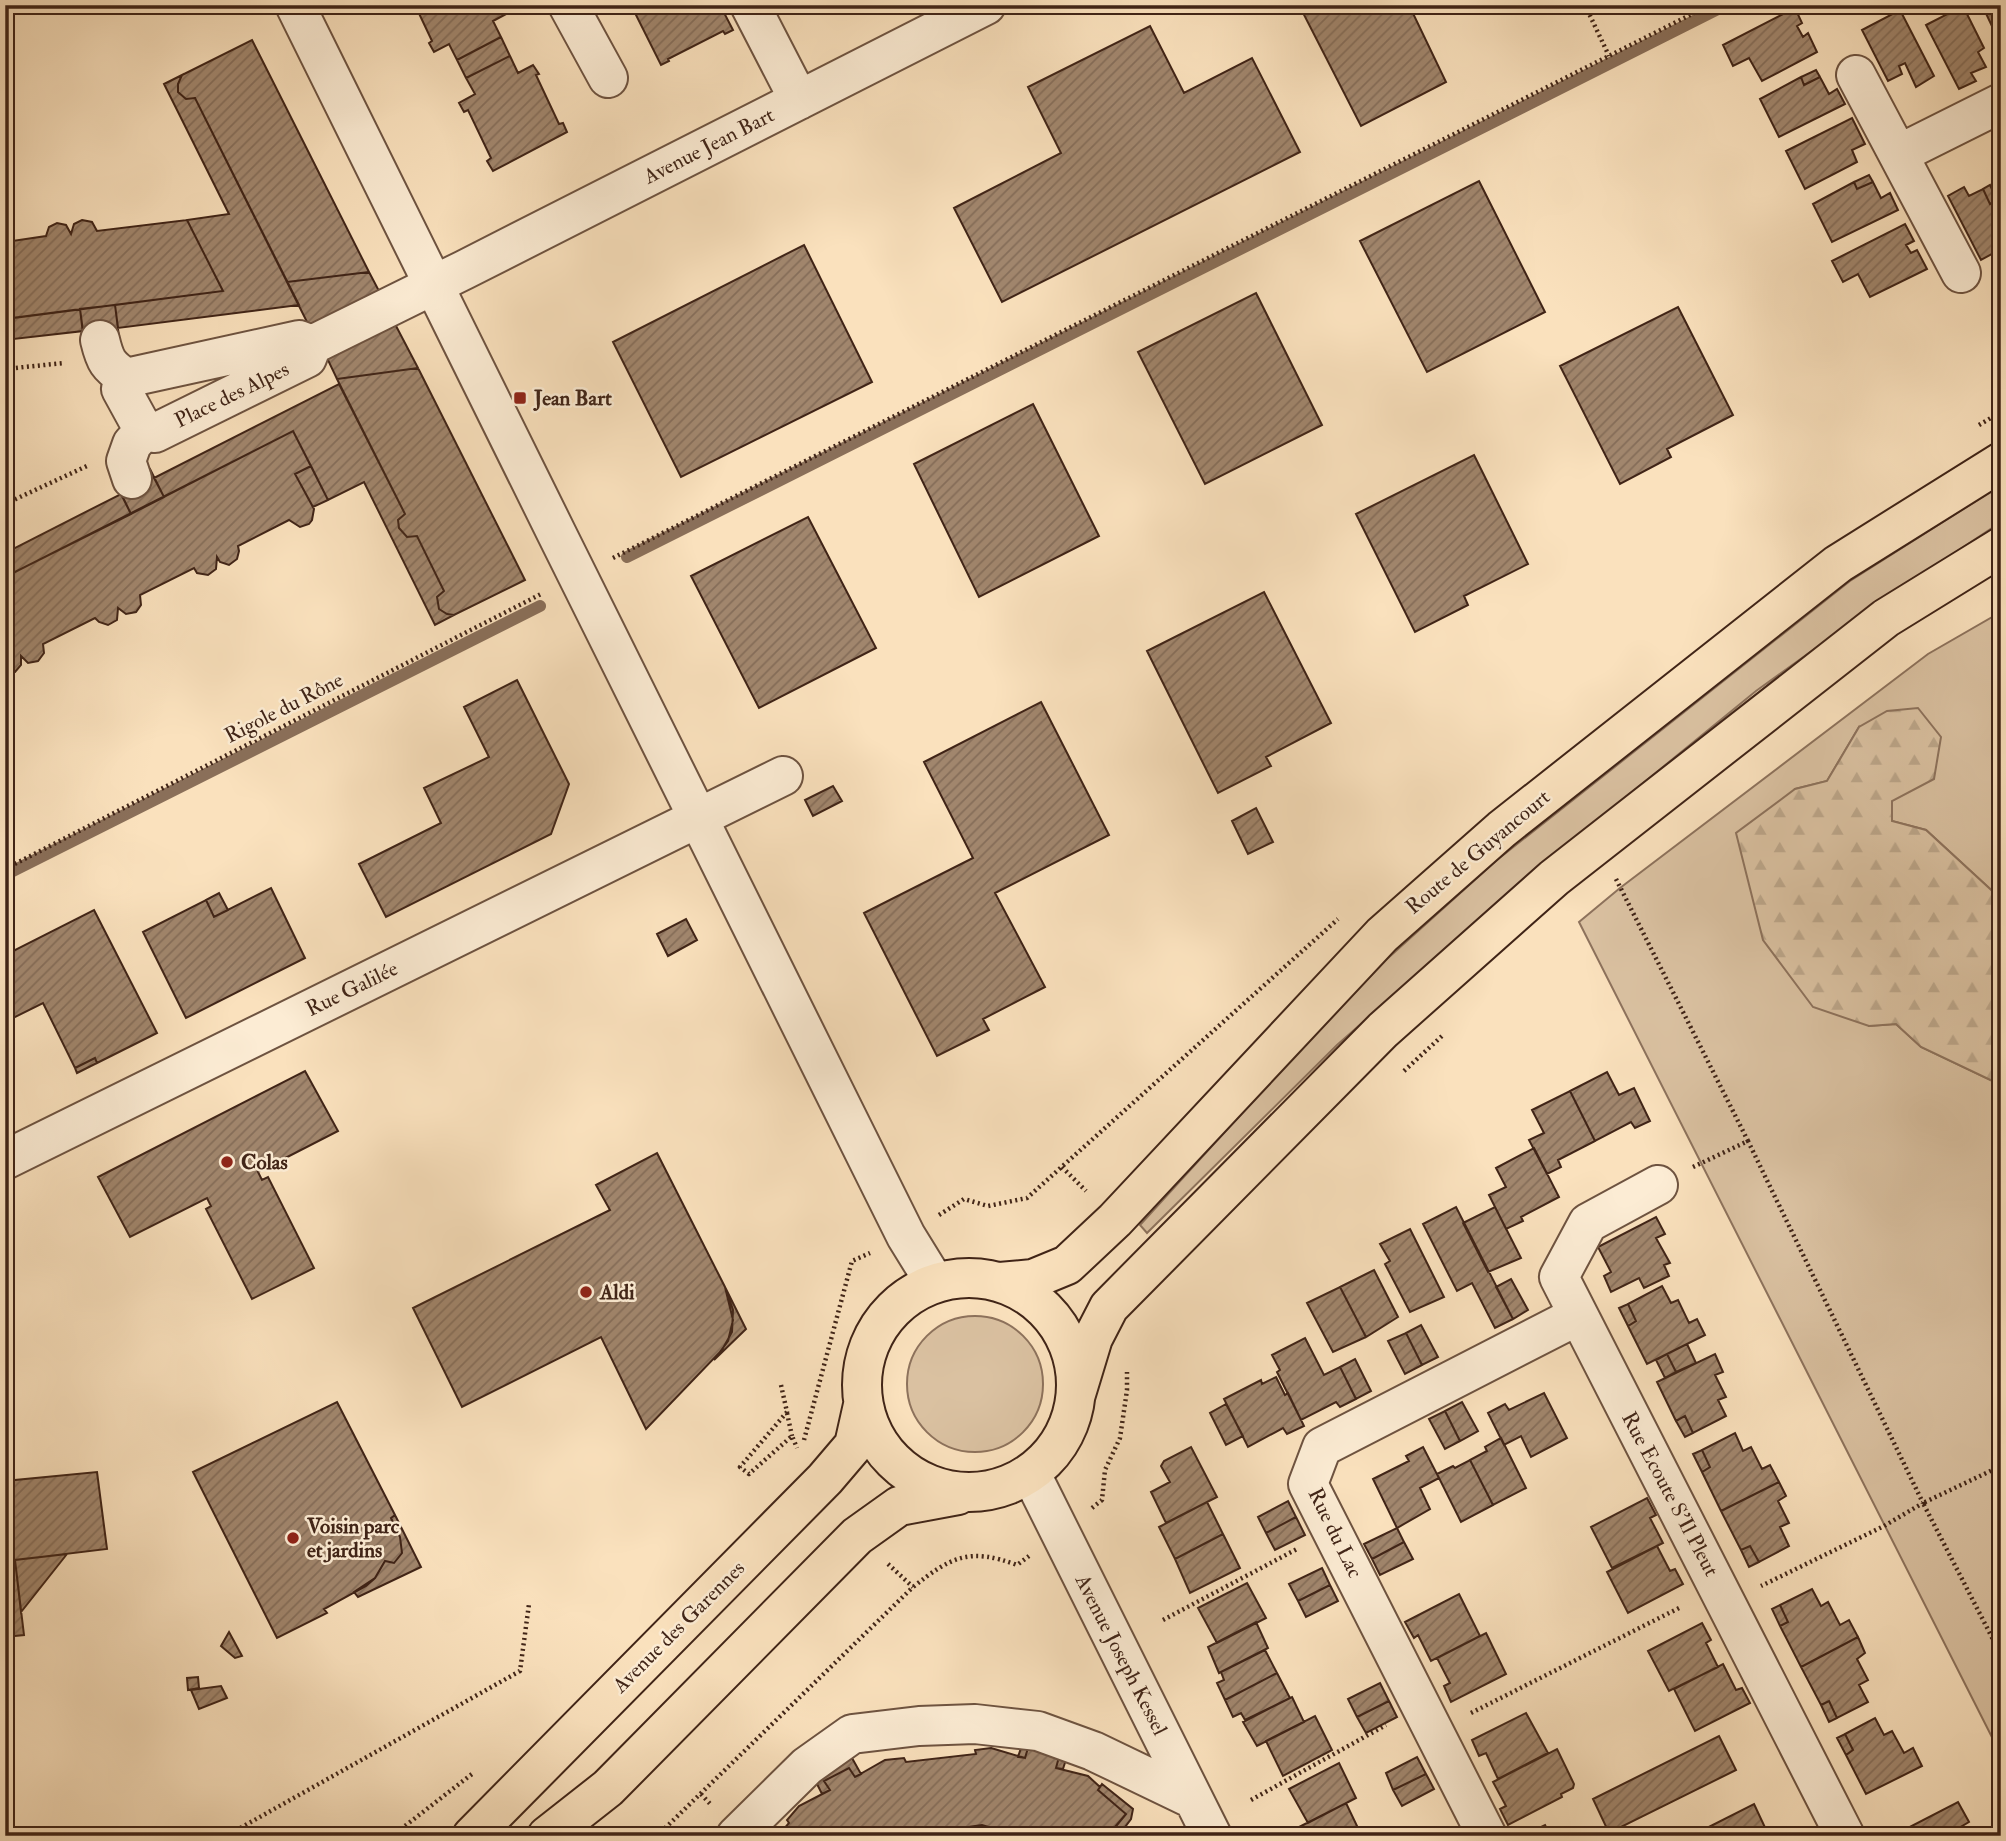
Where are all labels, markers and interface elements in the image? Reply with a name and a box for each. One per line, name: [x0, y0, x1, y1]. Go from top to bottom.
street label: Avenue Jean Bart: [638, 101, 779, 191]
street label: Place des Alpes: [170, 356, 294, 434]
place label: Jean Bart: [533, 385, 612, 412]
marker: Jean Bart: [512, 390, 528, 406]
street label: Rigole du Rône: [220, 666, 348, 749]
street label: Route de Guyancourt: [1400, 784, 1556, 920]
street label: Rue Galilée: [302, 955, 403, 1023]
place label: Colas: [241, 1149, 288, 1176]
marker: Colas: [219, 1154, 235, 1170]
place label: Aldi: [599, 1279, 635, 1306]
marker: Aldi: [578, 1284, 594, 1300]
street label: Rue Ecoute S'Il Pleut: [1615, 1407, 1725, 1581]
street label: Rue du Lac: [1302, 1484, 1369, 1583]
place label: Voisin parc et jardins: [306, 1513, 400, 1564]
marker: Voisin parc et jardins: [285, 1530, 301, 1546]
street label: Avenue des Garennes: [606, 1555, 751, 1700]
street label: Avenue Joseph Kessel: [1068, 1569, 1173, 1741]

